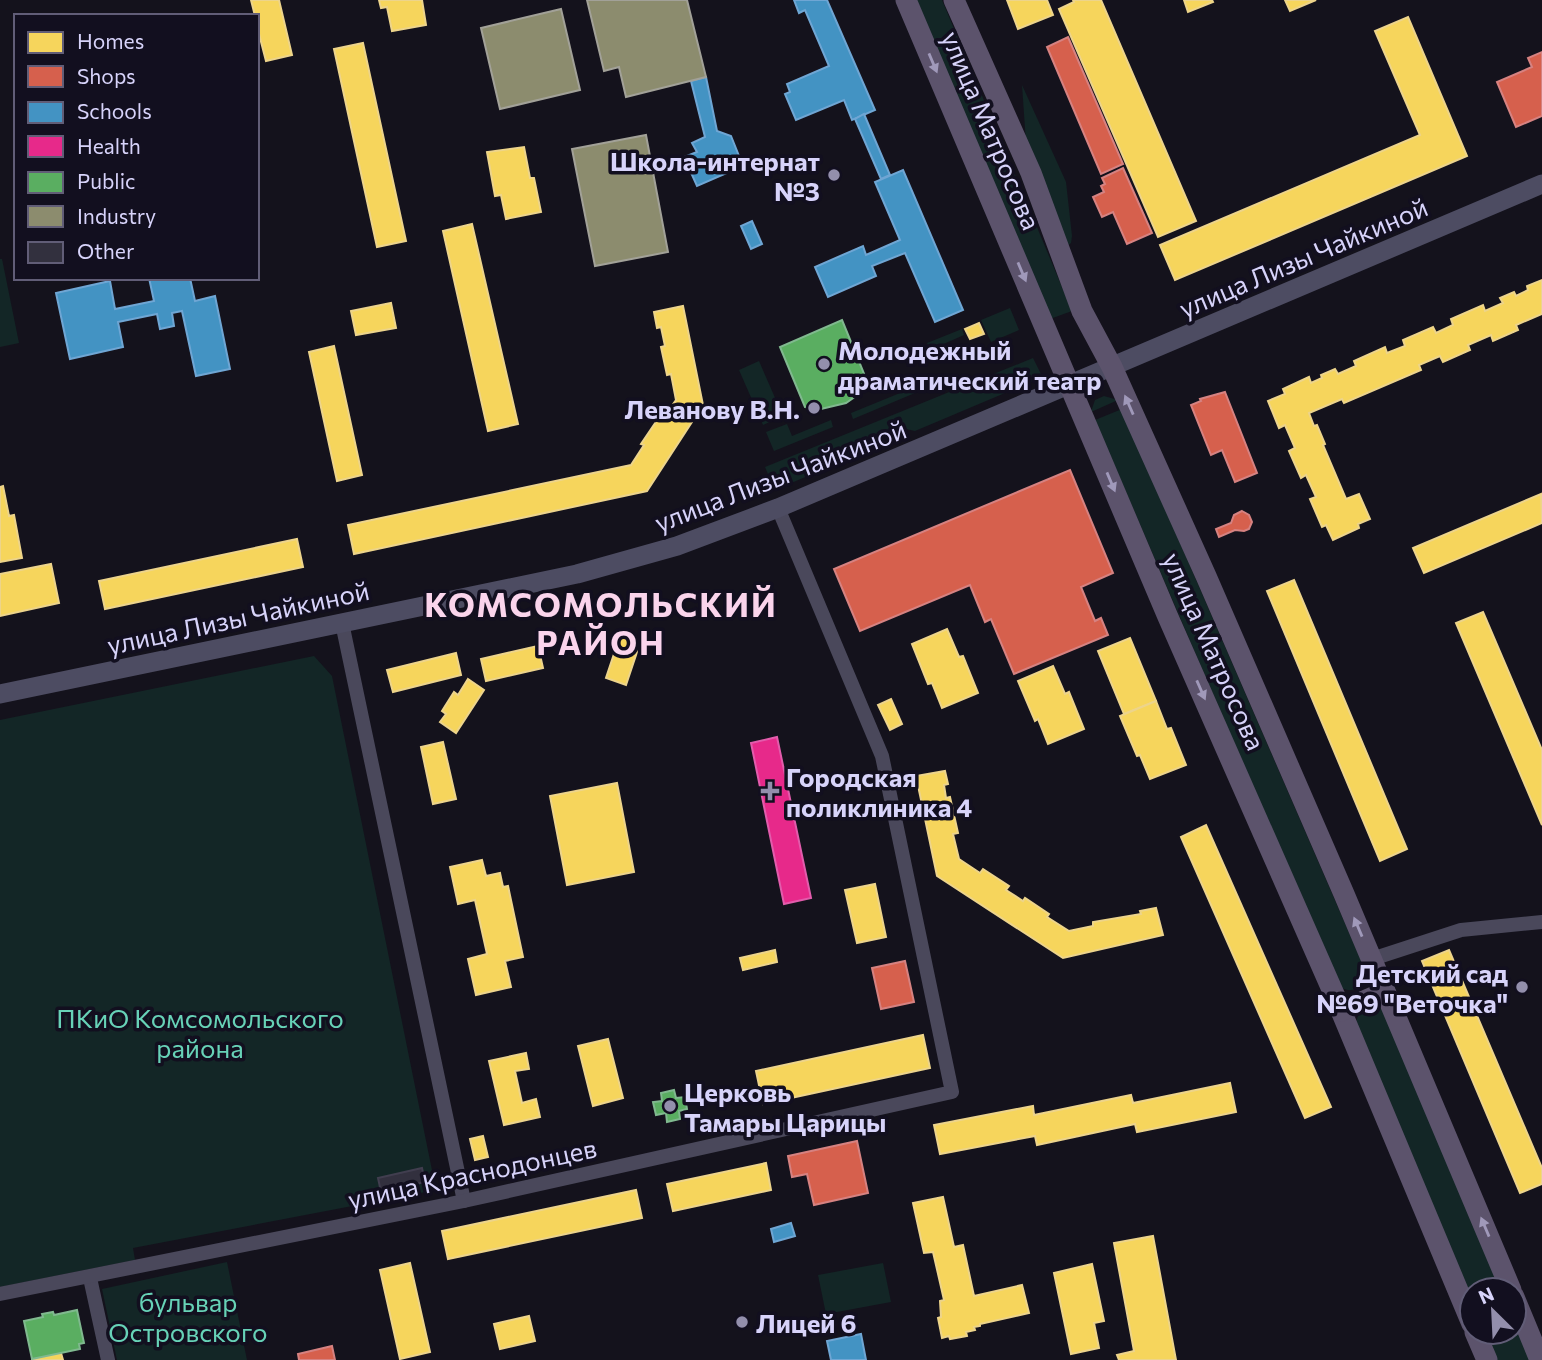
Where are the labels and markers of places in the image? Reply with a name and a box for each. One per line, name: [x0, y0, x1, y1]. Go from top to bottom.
place label: Школа-интернат №3: [610, 145, 820, 206]
marker: Школа-интернат №3: [826, 167, 842, 183]
place label: Молодежный драматический театр: [838, 334, 1102, 395]
marker: Молодежный драматический театр: [816, 356, 832, 372]
place label: Леванову В.Н.: [624, 393, 800, 424]
marker: Леванову В.Н.: [806, 400, 822, 416]
place label: Городская поликлиника 4: [786, 761, 972, 822]
marker: Городская поликлиника 4: [760, 781, 780, 801]
place label: Детский сад №69 "Веточка": [1316, 957, 1508, 1018]
marker: Детский сад №69 "Веточка": [1514, 979, 1530, 995]
place label: Церковь Тамары Царицы: [684, 1076, 886, 1137]
marker: Церковь Тамары Царицы: [662, 1098, 678, 1114]
place label: Лицей 6: [756, 1307, 857, 1338]
marker: Лицей 6: [734, 1314, 750, 1330]

